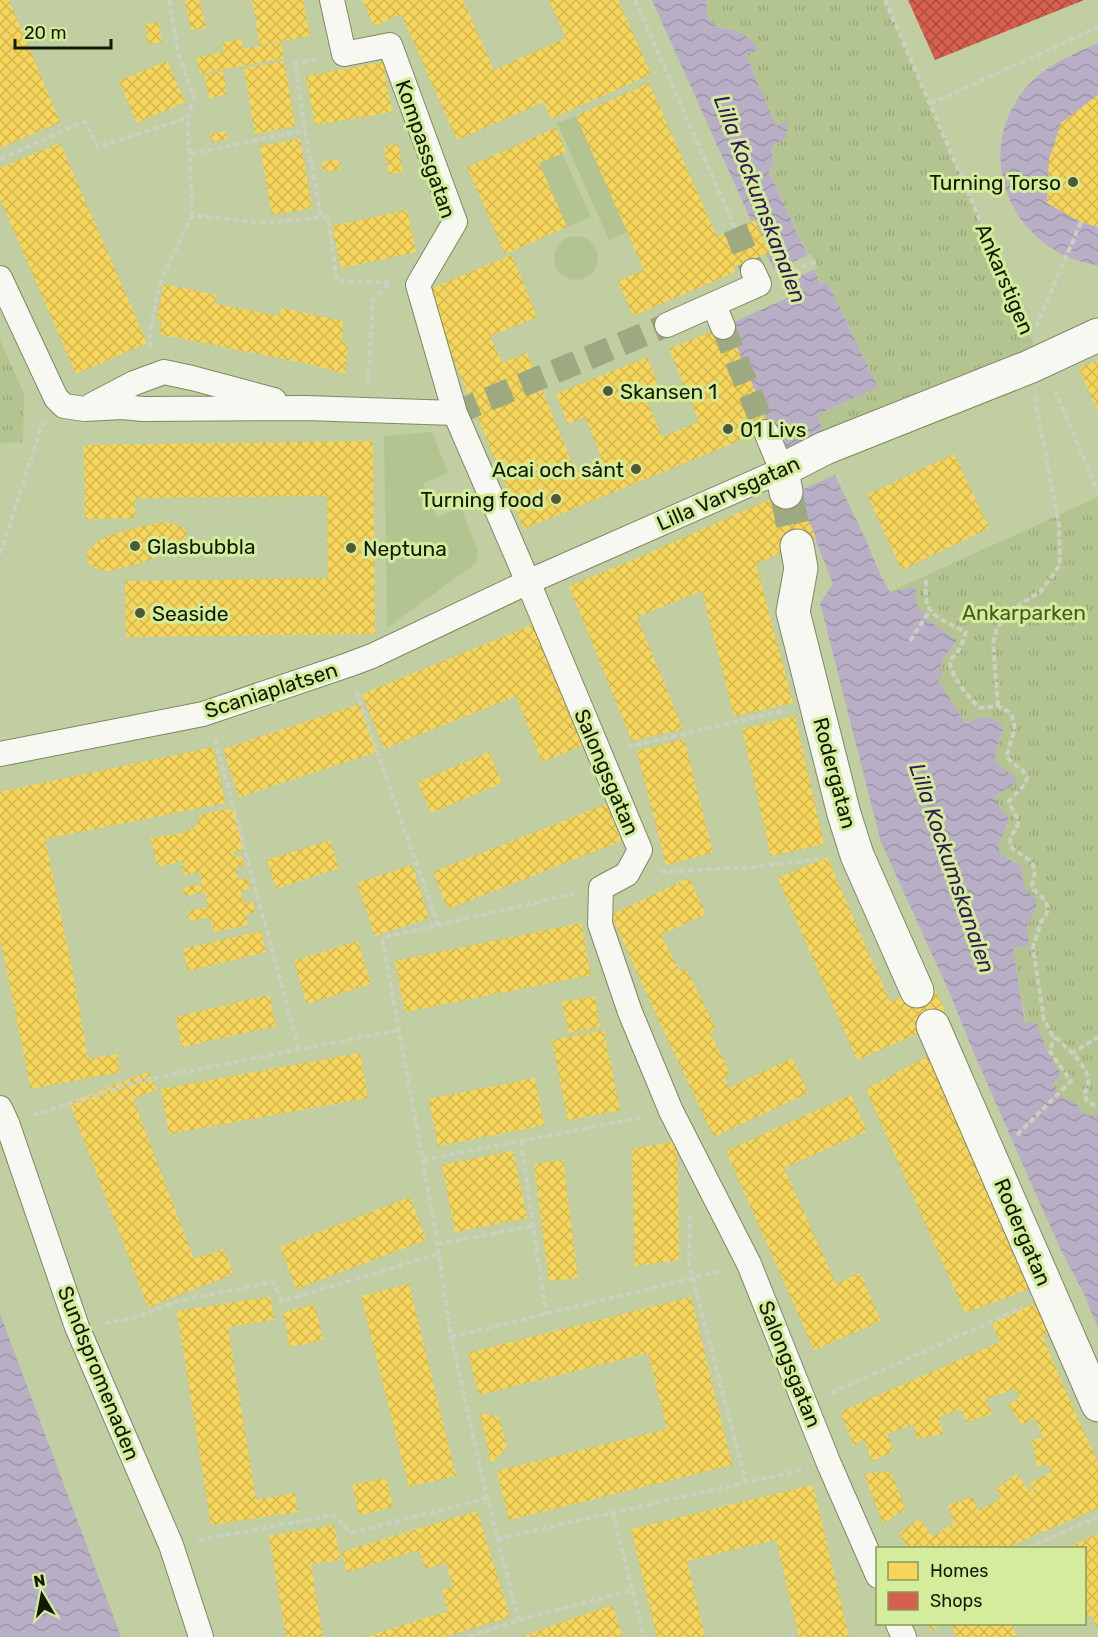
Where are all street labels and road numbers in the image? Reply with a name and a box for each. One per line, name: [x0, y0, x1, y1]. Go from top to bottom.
street label: Kompassgatan: [391, 76, 461, 222]
street label: Ankarstigen: [970, 220, 1040, 338]
street label: Lilla Varvsgatan: [653, 450, 803, 536]
street label: Scaniaplatsen: [201, 657, 341, 723]
street label: Salongsgatan: [569, 705, 645, 839]
street label: Rodergatan: [808, 715, 862, 831]
street label: Rodergatan: [989, 1175, 1057, 1289]
street label: Sundspromenaden: [53, 1282, 145, 1464]
street label: Salongsgatan: [753, 1297, 827, 1431]

